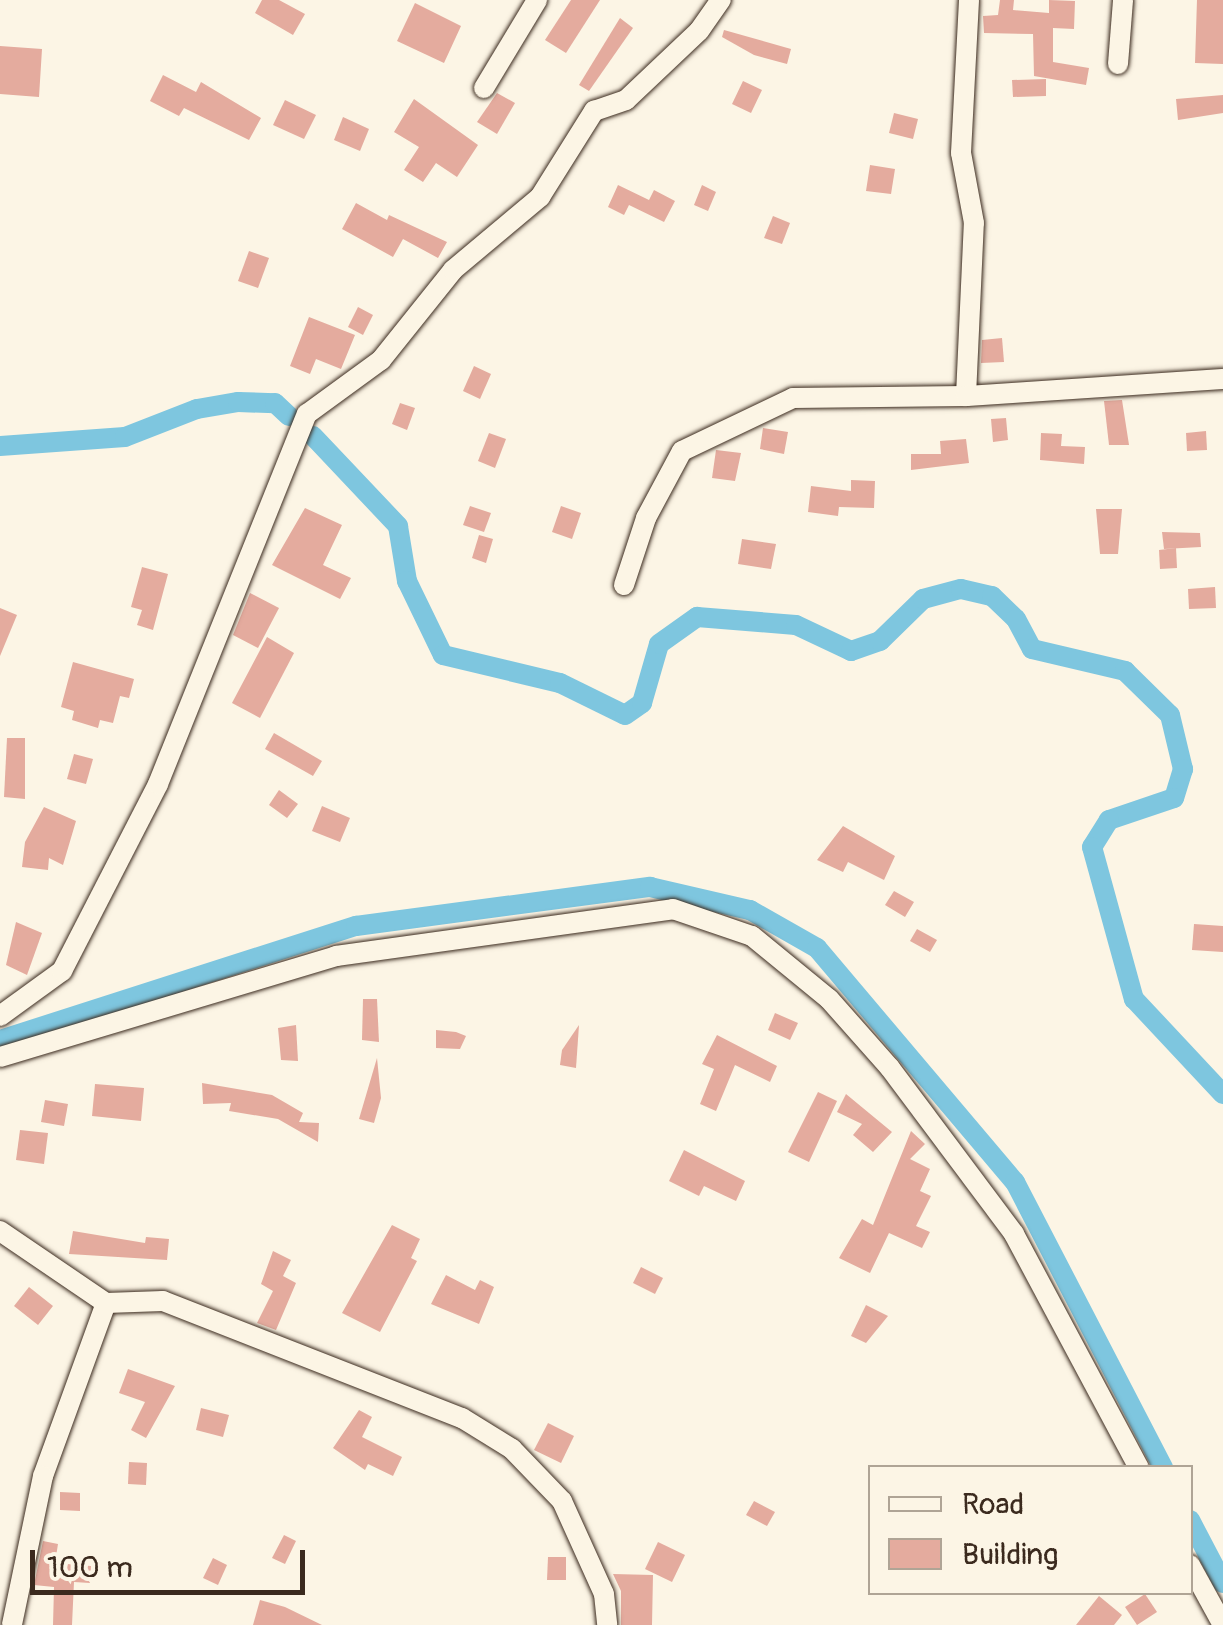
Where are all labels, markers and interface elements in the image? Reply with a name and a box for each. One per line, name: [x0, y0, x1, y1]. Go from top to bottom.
legend: [868, 1465, 1193, 1595]
text: Road: [962, 1486, 1024, 1523]
scale bar: [35, 1530, 310, 1592]
text: Building: [962, 1536, 1058, 1573]
text: 100 m: [47, 1549, 133, 1586]

